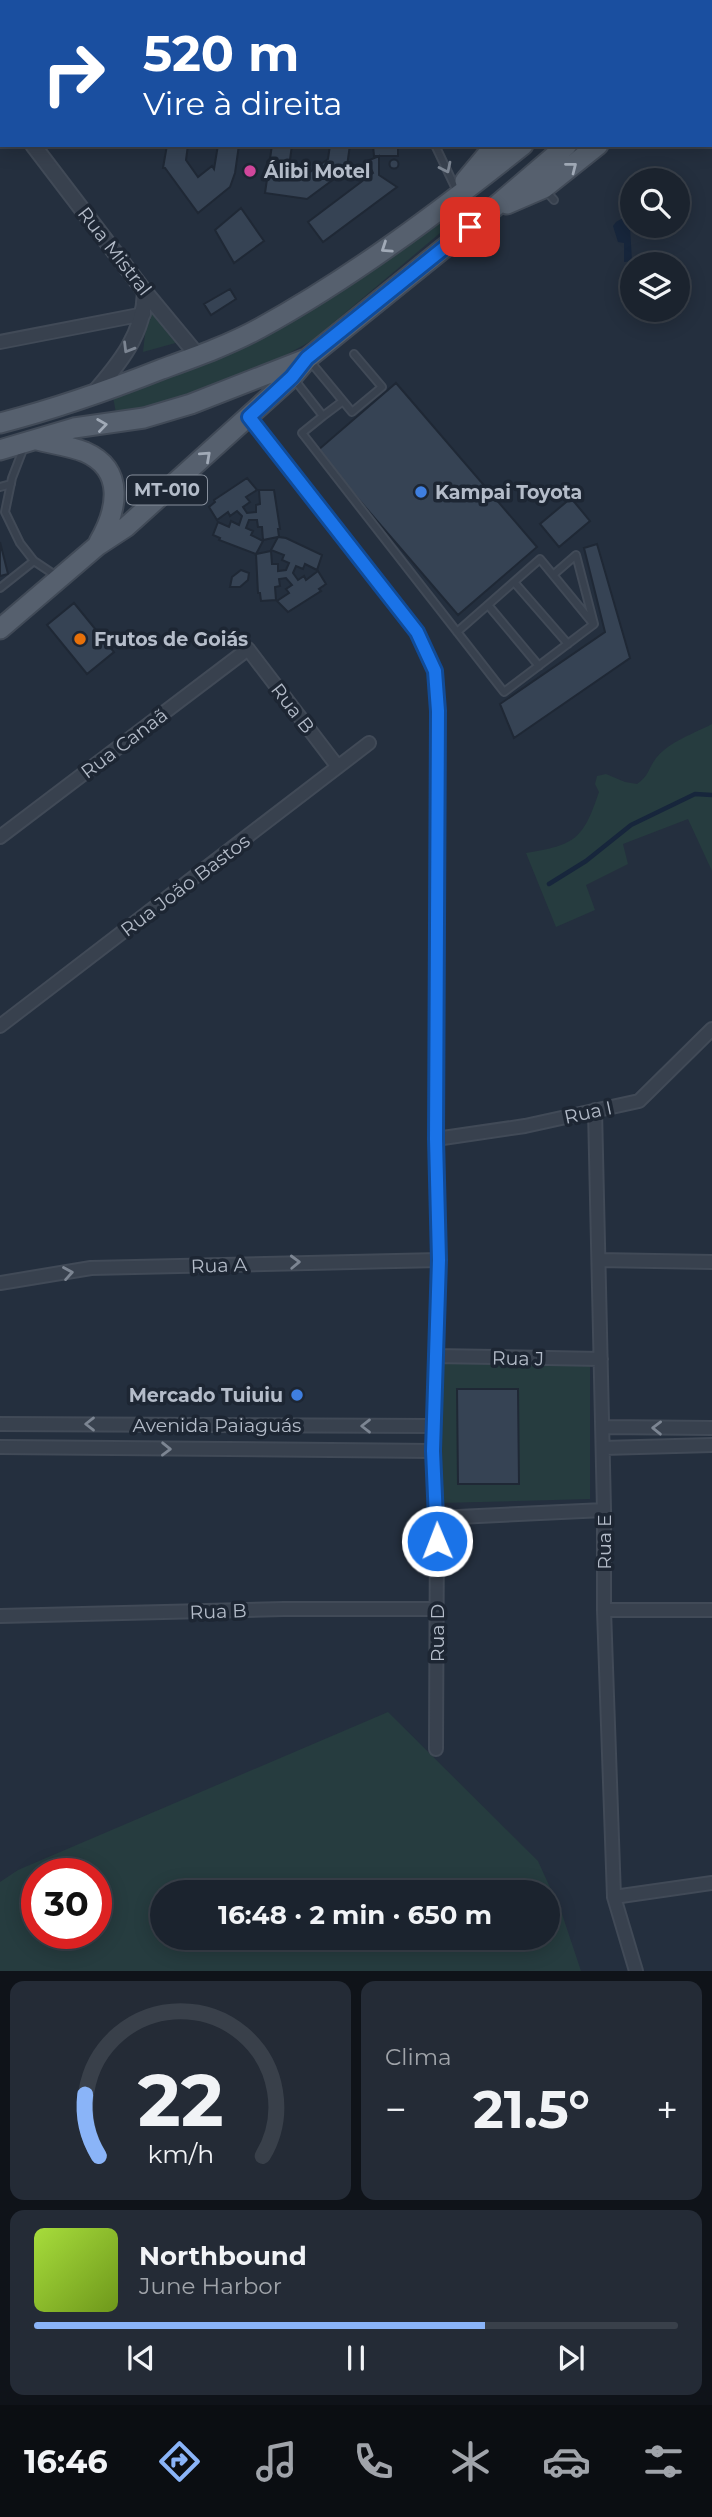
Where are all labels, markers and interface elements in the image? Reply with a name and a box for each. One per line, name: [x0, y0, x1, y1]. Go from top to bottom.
text: 520 m: [143, 24, 299, 83]
icon: right: [28, 28, 119, 119]
text: Vire à direita: [143, 84, 342, 123]
place label: Álibi Motel: [263, 160, 370, 183]
one-way arrow: [438, 161, 452, 173]
marker: Álibi Motel: [242, 163, 258, 179]
one-way arrow: [564, 163, 576, 176]
map controls: [620, 168, 690, 322]
button: search: [620, 168, 690, 238]
pin: [440, 197, 500, 257]
street label: Rua Mistral: [73, 202, 156, 300]
icon: arrive: [451, 208, 489, 246]
one-way arrow: [381, 240, 394, 252]
button: layers: [620, 252, 690, 322]
one-way arrow: [123, 340, 136, 353]
one-way arrow: [96, 417, 108, 432]
one-way arrow: [197, 452, 210, 464]
road number: MT-010: [127, 476, 207, 504]
place label: Kampai Toyota: [435, 481, 582, 504]
marker: Kampai Toyota: [413, 484, 429, 500]
place label: Frutos de Goiás: [94, 628, 248, 651]
marker: Frutos de Goiás: [72, 631, 88, 647]
street label: Rua B: [266, 679, 319, 738]
street label: Rua Canaã: [76, 703, 172, 783]
street label: Rua João Bastos: [116, 829, 254, 941]
street label: Rua I: [562, 1096, 614, 1129]
street label: Rua A: [190, 1253, 248, 1278]
one-way arrow: [289, 1255, 300, 1270]
one-way arrow: [62, 1266, 73, 1281]
street label: Rua J: [492, 1347, 544, 1370]
place label: Mercado Tuiuiu: [129, 1384, 283, 1407]
marker: Mercado Tuiuiu: [289, 1387, 305, 1403]
street label: Avenida Paiaguás: [133, 1414, 301, 1437]
one-way arrow: [84, 1416, 94, 1432]
one-way arrow: [360, 1418, 371, 1434]
one-way arrow: [652, 1420, 662, 1436]
one-way arrow: [161, 1441, 172, 1456]
position arrow: [400, 1504, 474, 1578]
street label: Rua E: [593, 1514, 616, 1570]
street label: Rua B: [189, 1599, 247, 1624]
street label: Rua D: [426, 1604, 449, 1662]
speed limit sign: 30: [21, 1858, 112, 1949]
text: 16:48 · 2 min · 650 m: [218, 1899, 492, 1931]
text: Clima: [385, 2043, 452, 2071]
text: 22: [138, 2057, 223, 2145]
text: 21.5°: [473, 2078, 590, 2141]
text: −: [385, 2086, 407, 2133]
text: +: [656, 2086, 678, 2133]
text: km/h: [147, 2139, 214, 2169]
text: Northbound: [139, 2240, 307, 2272]
text: June Harbor: [139, 2272, 282, 2300]
icon: previous: [122, 2339, 160, 2377]
icon: pause: [337, 2339, 375, 2377]
icon: next: [552, 2339, 590, 2377]
icon: directions: [155, 2437, 204, 2486]
icon: music: [252, 2437, 301, 2486]
icon: phone: [349, 2437, 398, 2486]
icon: climate: [446, 2437, 495, 2486]
icon: car: [542, 2437, 591, 2486]
icon: filters: [639, 2437, 688, 2486]
text: 16:46: [24, 2442, 108, 2481]

